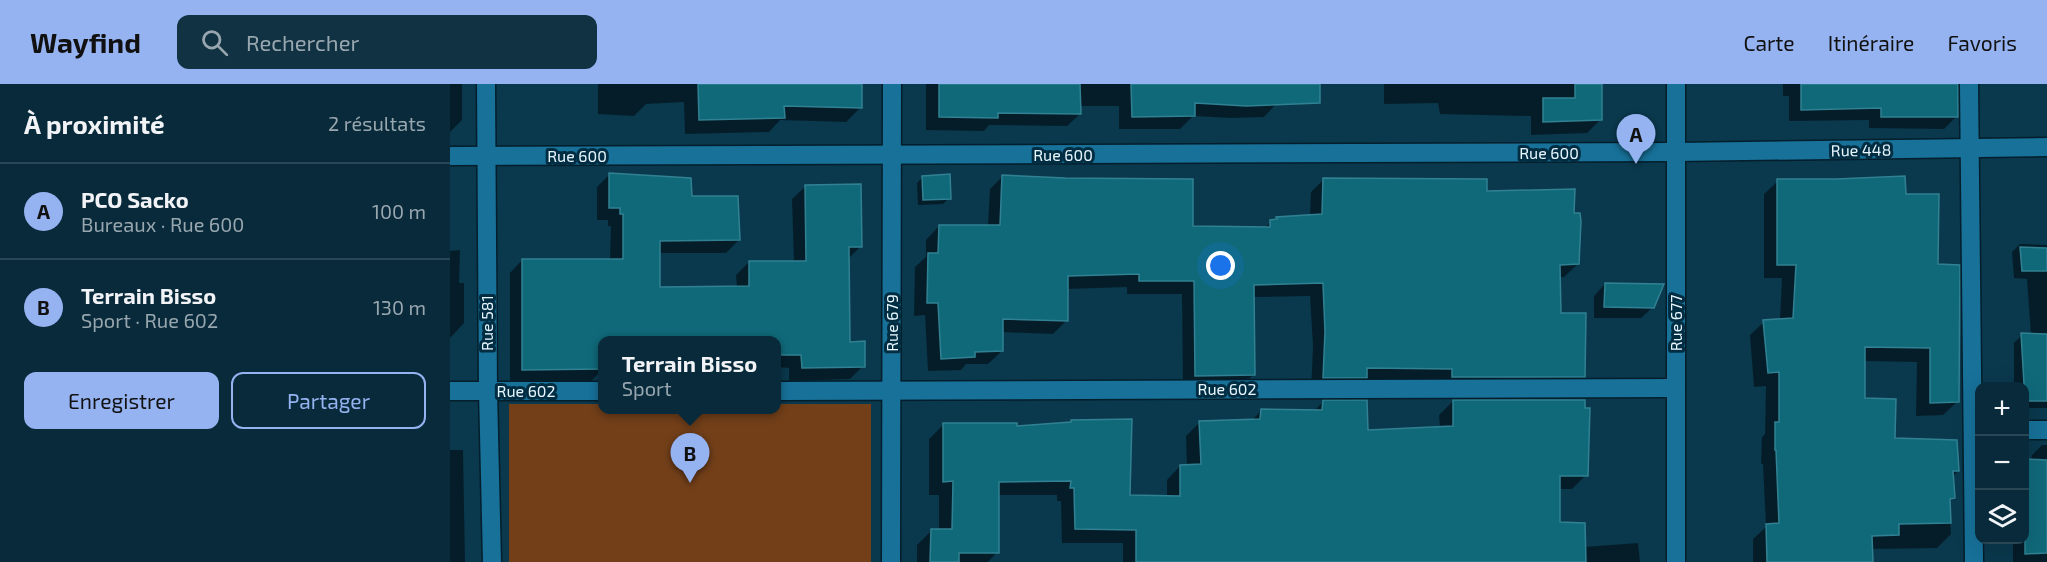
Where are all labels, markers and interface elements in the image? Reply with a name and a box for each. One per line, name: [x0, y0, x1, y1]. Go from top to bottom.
search box: [177, 15, 597, 69]
text: Wayfind: [30, 25, 141, 59]
icon: search: [198, 26, 231, 59]
text: Rechercher: [246, 29, 359, 55]
text: Carte: [1743, 30, 1795, 55]
text: Itinéraire: [1828, 30, 1914, 55]
text: Favoris: [1947, 30, 2017, 55]
text: À proximité: [24, 108, 165, 139]
text: 2 résultats: [328, 111, 426, 135]
pin: A: [1616, 115, 1656, 164]
street label: Rue 448: [1831, 139, 1891, 160]
street label: Rue 600: [1519, 143, 1579, 162]
street label: Rue 600: [1033, 145, 1093, 164]
street label: Rue 600: [547, 146, 607, 165]
text: PCO Sacko: [81, 186, 189, 212]
text: A: [37, 199, 50, 223]
text: 100 m: [372, 199, 426, 223]
text: Bureaux · Rue 600: [81, 212, 244, 236]
your location: [1206, 251, 1235, 280]
text: Terrain Bisso: [81, 282, 216, 308]
street label: Rue 679: [882, 294, 901, 352]
text: B: [37, 295, 50, 319]
text: 130 m: [373, 295, 426, 319]
street label: Rue 581: [477, 295, 496, 351]
street label: Rue 677: [1666, 295, 1685, 351]
text: Sport · Rue 602: [81, 308, 218, 332]
popup: [598, 336, 781, 414]
text: Terrain Bisso: [622, 350, 757, 376]
button: Enregistrer: [24, 372, 219, 429]
button: Partager: [231, 372, 426, 429]
text: Sport: [622, 376, 672, 400]
street label: Rue 602: [1198, 379, 1256, 398]
street label: Rue 602: [497, 381, 555, 400]
map controls: [1975, 382, 2029, 544]
button: +: [1975, 382, 2029, 436]
pin: B: [670, 434, 710, 483]
button: −: [1975, 436, 2029, 490]
button: layers: [1975, 490, 2029, 544]

